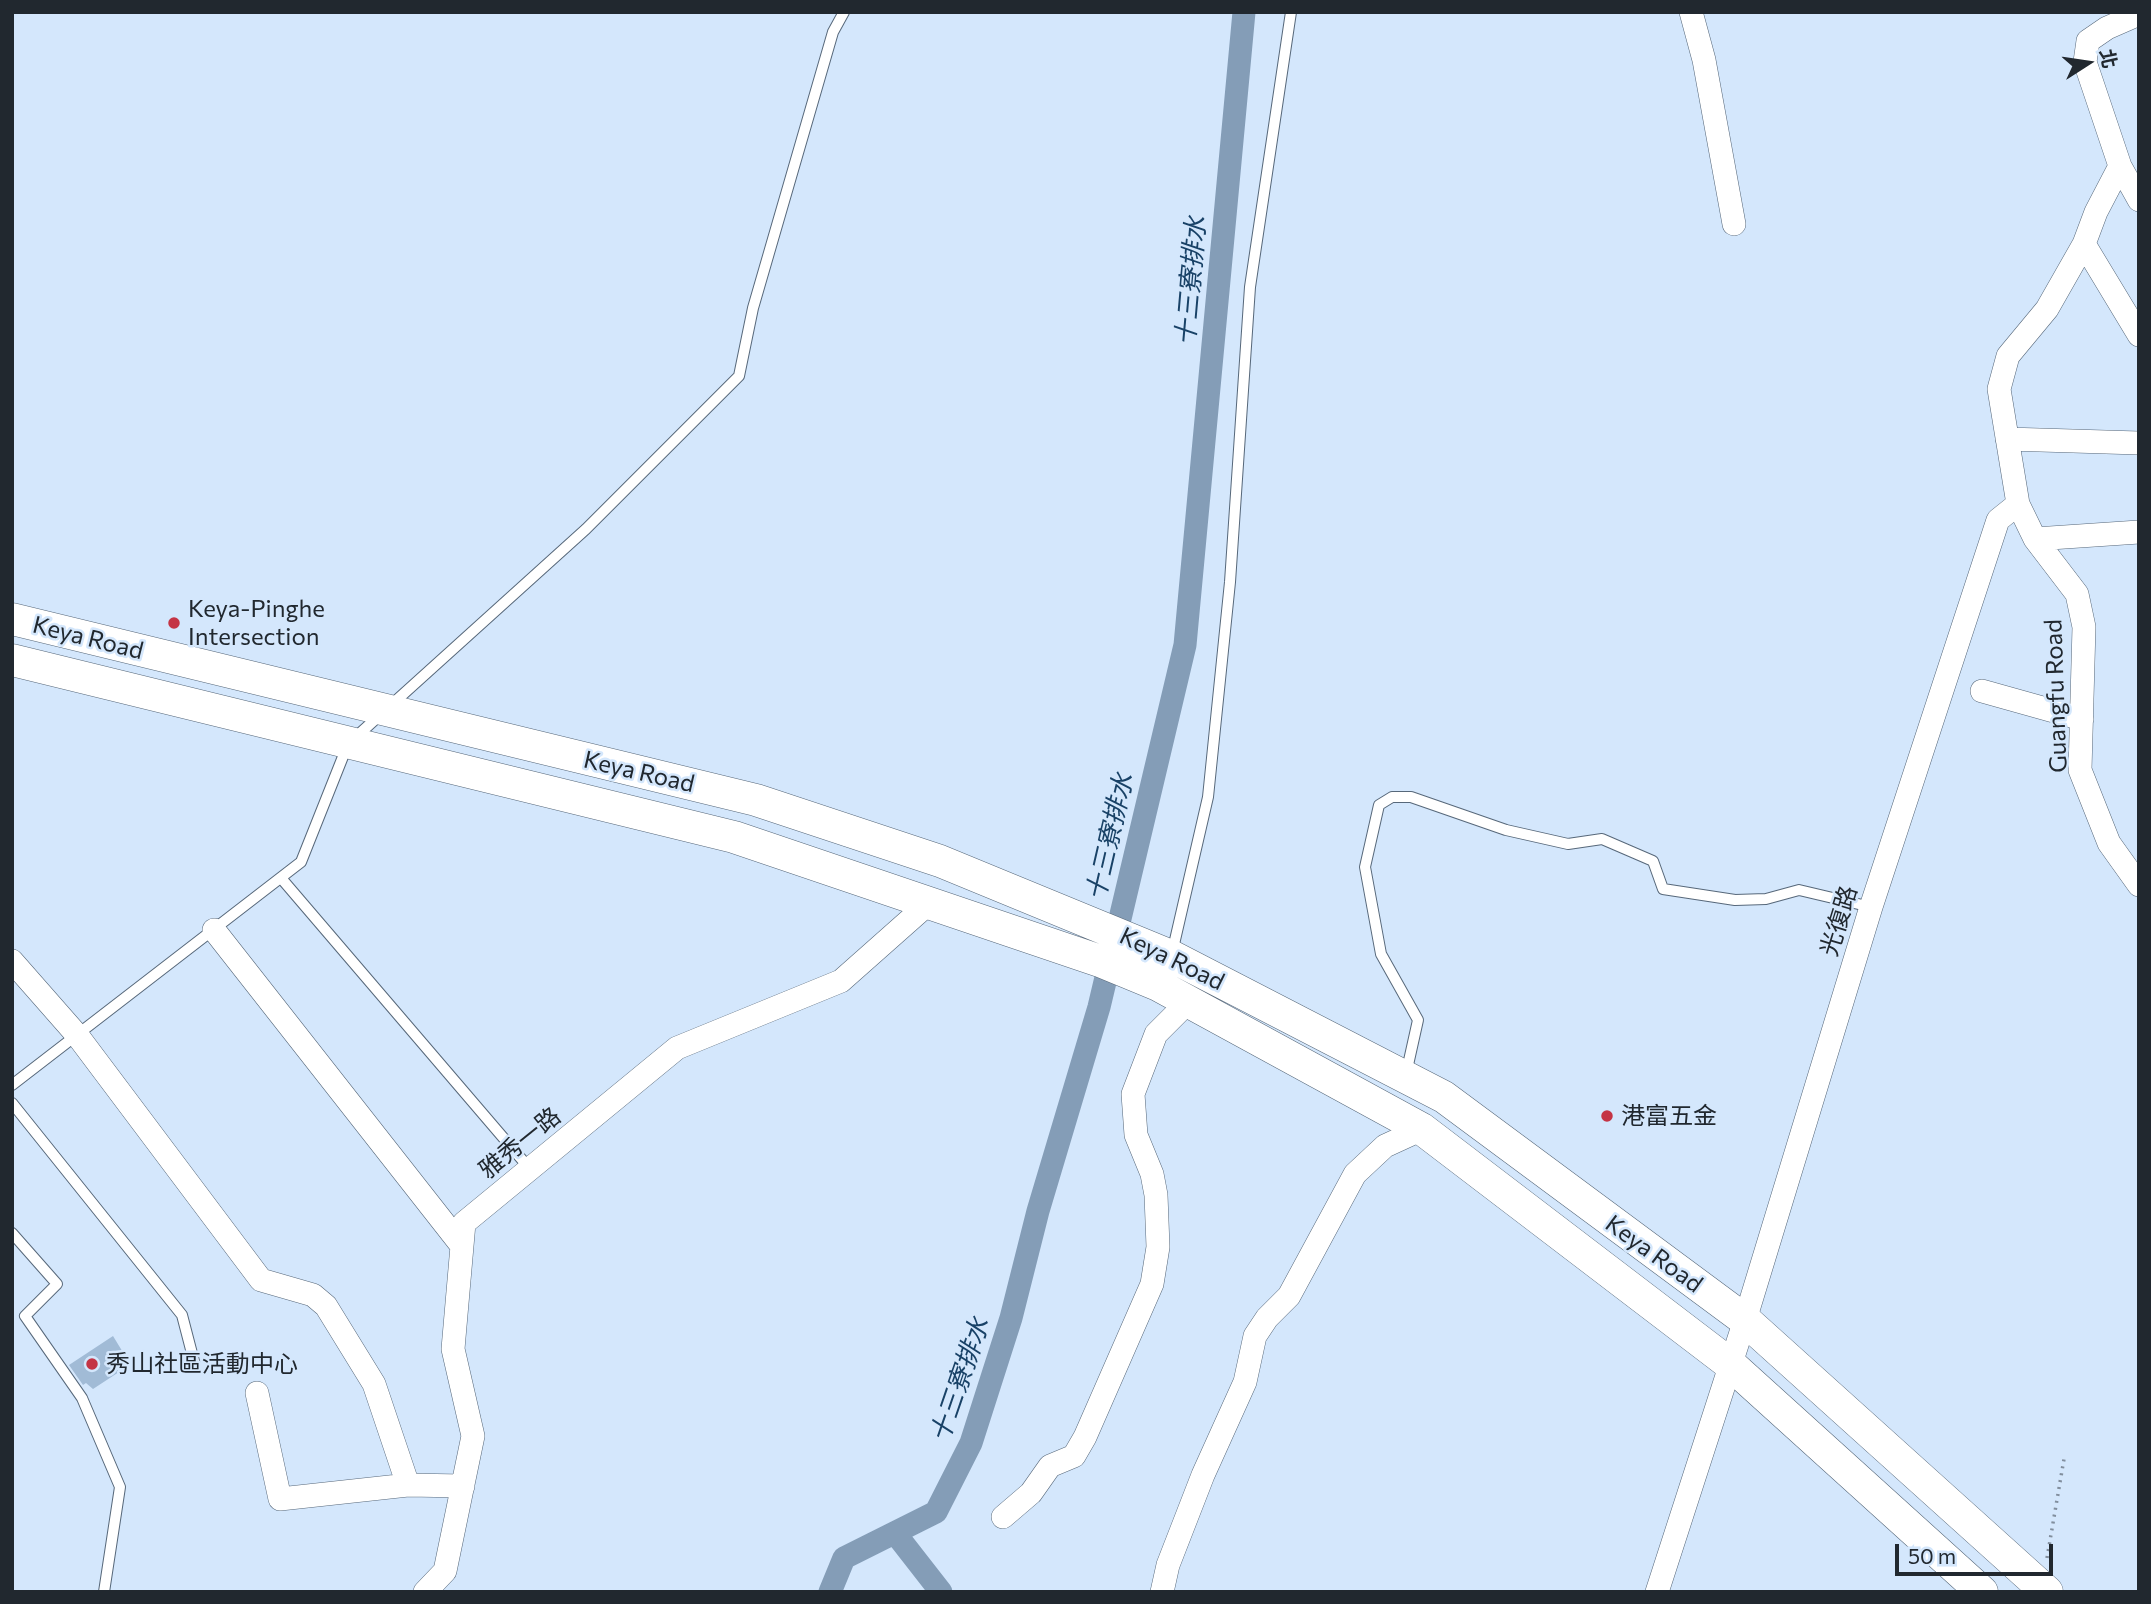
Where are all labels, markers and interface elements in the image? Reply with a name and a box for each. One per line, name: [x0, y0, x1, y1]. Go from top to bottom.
north arrow: [2053, 28, 2123, 98]
text: 北: [2096, 47, 2122, 70]
water label: 十三寮排水: [1170, 215, 1212, 347]
place label: Keya-Pinghe Intersection: [188, 595, 325, 651]
street label: Keya Road: [30, 610, 146, 666]
marker: Keya-Pinghe Intersection: [166, 615, 182, 631]
street label: Guangfu Road: [2039, 619, 2073, 773]
street label: Keya Road: [581, 745, 697, 799]
water label: 十三寮排水: [1080, 770, 1140, 904]
street label: 光復路: [1815, 882, 1863, 960]
street label: Keya Road: [1115, 921, 1229, 997]
street label: 雅秀一路: [474, 1102, 566, 1184]
place label: 港富五金: [1621, 1102, 1717, 1130]
marker: 港富五金: [1599, 1108, 1615, 1124]
street label: Keya Road: [1600, 1209, 1708, 1299]
water label: 十三寮排水: [924, 1313, 996, 1447]
place label: 秀山社區活動中心: [106, 1350, 298, 1378]
marker: 秀山社區活動中心: [84, 1356, 100, 1372]
scale bar: [1899, 1530, 2056, 1574]
text: 50 m: [1908, 1543, 1956, 1568]

